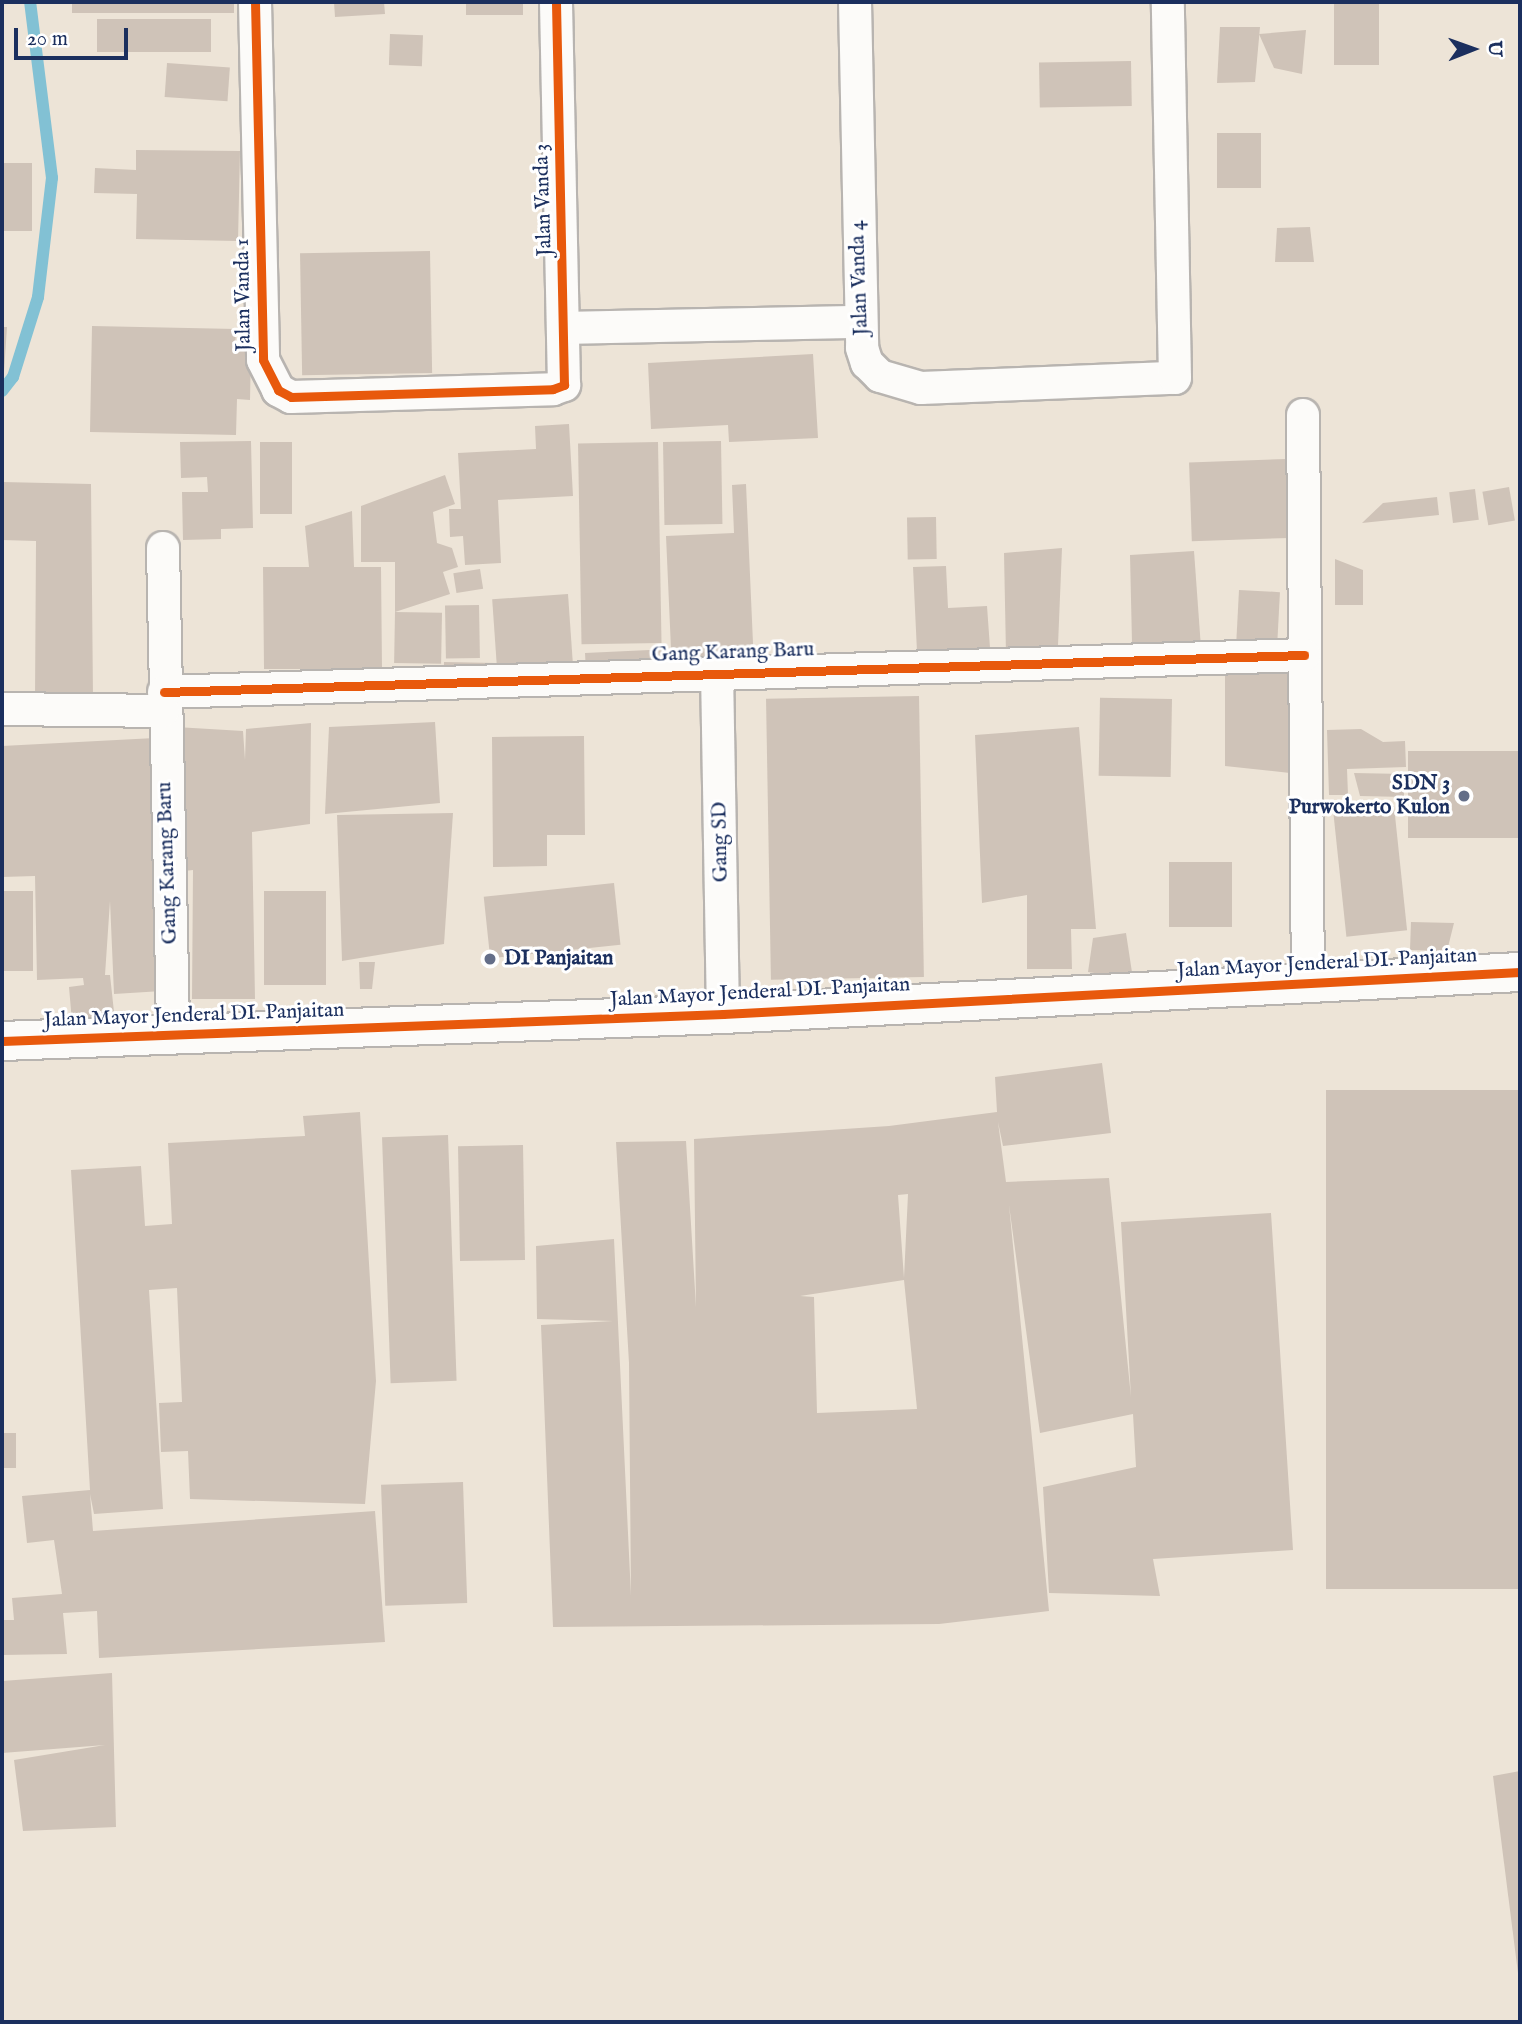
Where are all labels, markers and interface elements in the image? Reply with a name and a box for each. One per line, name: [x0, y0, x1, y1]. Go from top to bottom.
scale bar: [18, 14, 131, 58]
north arrow: [1438, 14, 1508, 84]
text: 20 m: [27, 26, 68, 53]
text: U: [1482, 40, 1506, 57]
street label: Jalan Vanda 3: [529, 143, 559, 257]
street label: Jalan Vanda 4: [845, 220, 875, 336]
street label: Jalan Vanda 1: [230, 238, 258, 352]
street label: Gang Karang Baru: [651, 638, 815, 668]
place label: SDN 3 Purwokerto Kulon: [1289, 771, 1450, 821]
street label: Gang Karang Baru: [153, 781, 183, 945]
marker: SDN 3 Purwokerto Kulon: [1456, 788, 1472, 804]
street label: Gang SD: [708, 802, 734, 882]
street label: Jalan Mayor Jenderal DI. Panjaitan: [1176, 944, 1478, 984]
place label: DI Panjaitan: [504, 946, 614, 972]
marker: DI Panjaitan: [482, 951, 498, 967]
street label: Jalan Mayor Jenderal DI. Panjaitan: [609, 973, 911, 1013]
street label: Jalan Mayor Jenderal DI. Panjaitan: [43, 998, 345, 1034]

